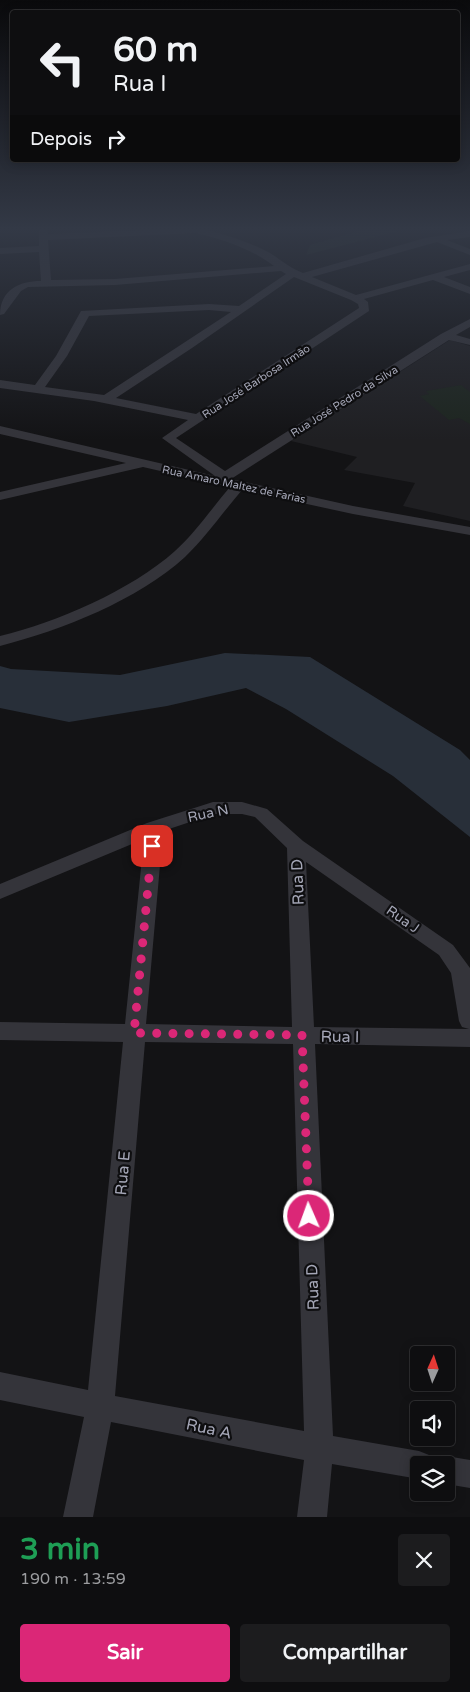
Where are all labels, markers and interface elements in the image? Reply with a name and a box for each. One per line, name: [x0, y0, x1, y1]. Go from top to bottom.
text: 60 m: [113, 29, 198, 71]
icon: left: [30, 30, 95, 95]
text: Rua I: [113, 71, 166, 97]
icon: right: [102, 125, 130, 153]
text: Depois: [30, 128, 92, 150]
street label: Rua José Barbosa Irmão: [200, 342, 313, 421]
street label: Rua José Pedro da Silva: [288, 363, 400, 440]
street label: Rua Amaro Maltez de Farias: [161, 463, 307, 506]
street label: Rua N: [186, 801, 230, 826]
pin: [131, 825, 173, 867]
icon: arrive: [138, 832, 166, 860]
street label: Rua D: [287, 858, 309, 905]
street label: Rua J: [383, 902, 423, 937]
street label: Rua I: [320, 1027, 360, 1047]
street label: Rua E: [111, 1150, 135, 1196]
position arrow: [282, 1189, 334, 1241]
street label: Rua D: [302, 1263, 324, 1310]
north arrow: [410, 1346, 455, 1391]
map controls: [410, 1346, 455, 1501]
button: sound: [410, 1401, 455, 1446]
street label: Rua A: [184, 1414, 234, 1444]
button: layers: [410, 1456, 455, 1501]
text: 3 min: [20, 1531, 100, 1568]
button: close: [398, 1534, 450, 1586]
text: 190 m · 13:59: [20, 1569, 126, 1589]
button: Sair: [20, 1624, 230, 1682]
button: Compartilhar: [240, 1624, 450, 1682]

